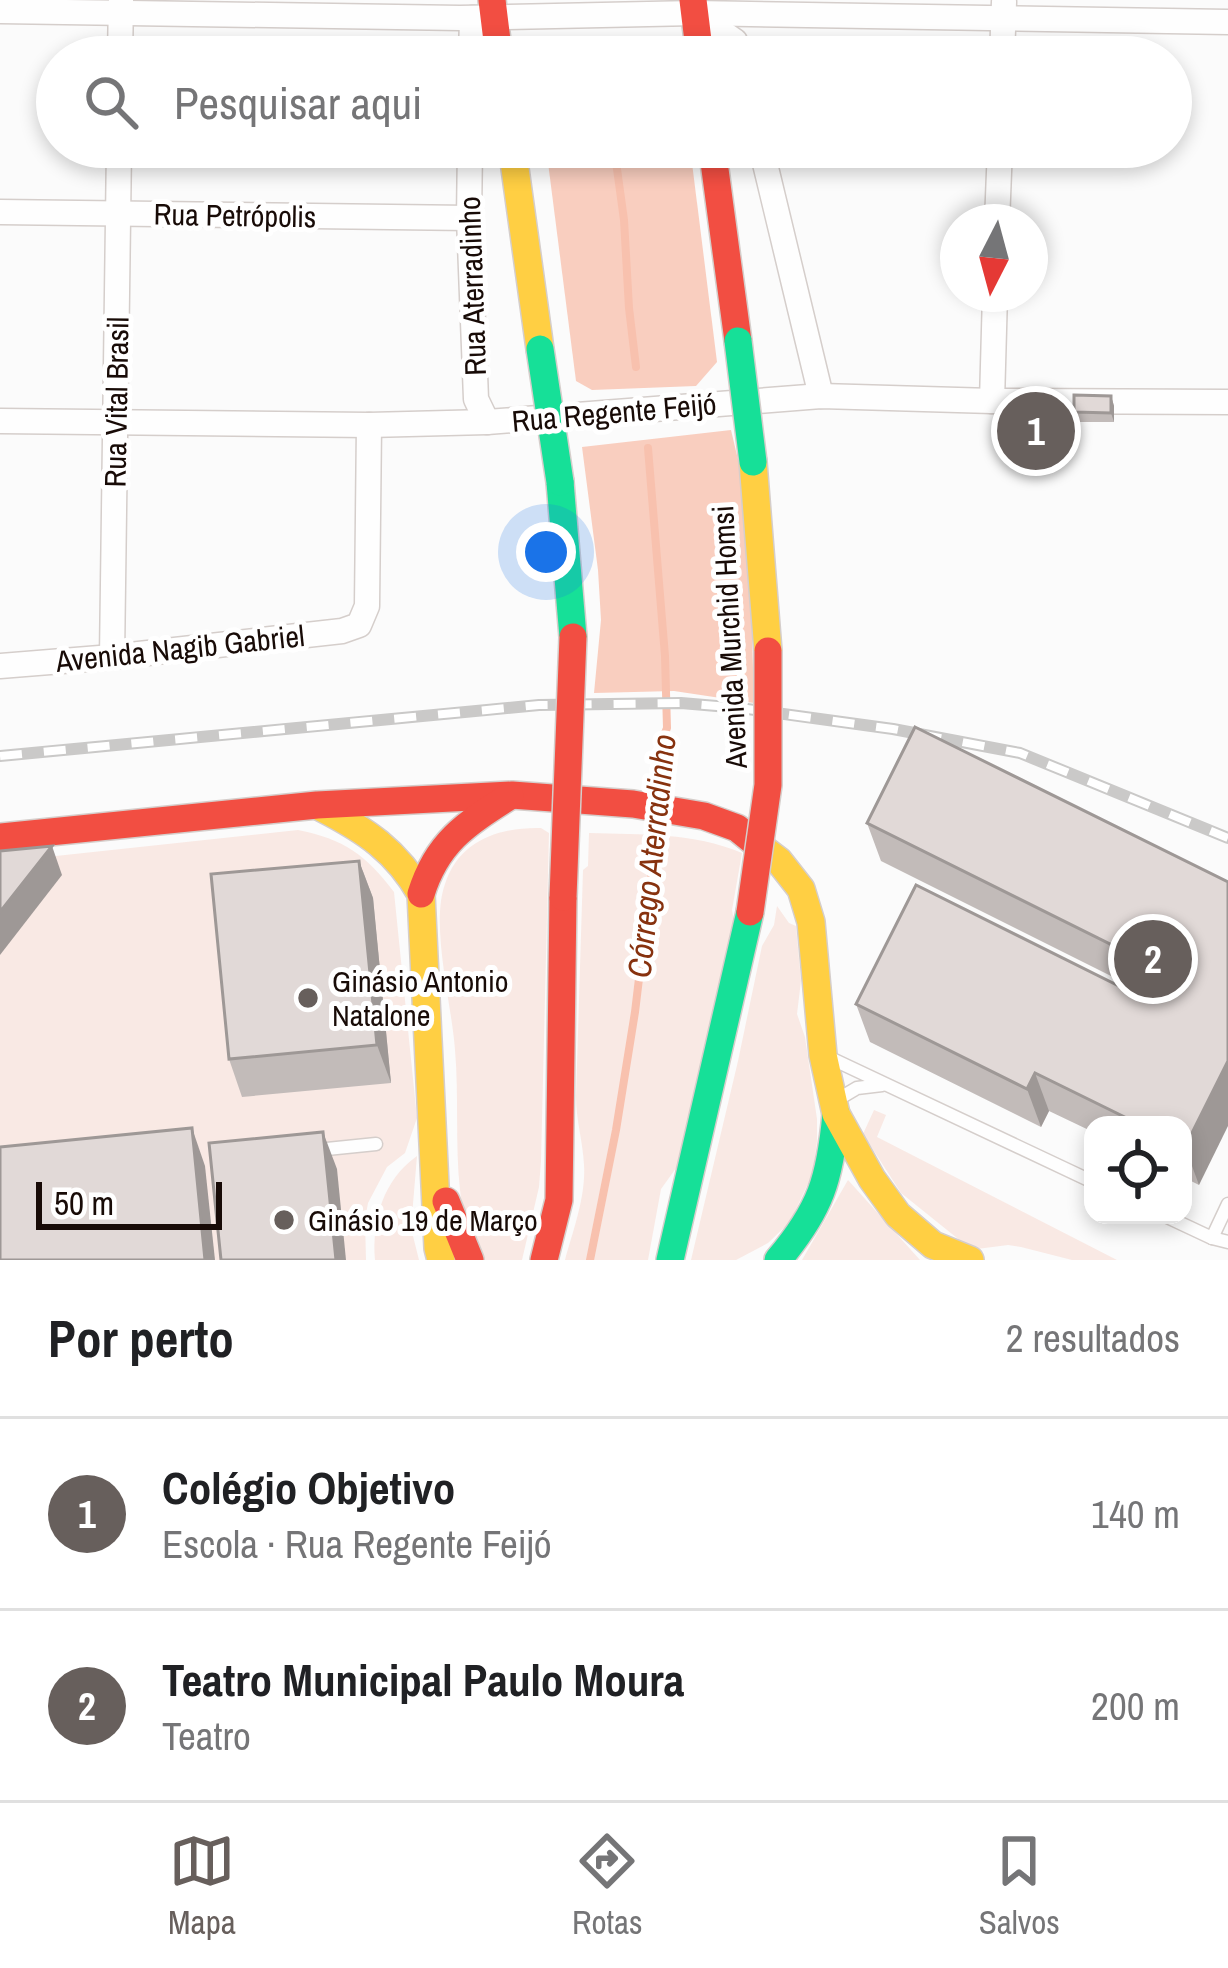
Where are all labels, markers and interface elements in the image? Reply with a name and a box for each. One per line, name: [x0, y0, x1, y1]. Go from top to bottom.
search box: [36, 36, 1192, 168]
icon: search: [78, 69, 144, 135]
text: Pesquisar aqui: [174, 72, 422, 133]
street label: Rua Petrópolis: [153, 194, 317, 236]
street label: Rua Aterradinho: [449, 196, 495, 376]
north arrow: [940, 204, 1048, 312]
street label: Rua Vital Brasil: [95, 316, 137, 488]
street label: Rua Regente Feijó: [510, 383, 718, 441]
pin: 1: [997, 386, 1075, 476]
street label: Avenida Murchid Homsi: [702, 504, 756, 771]
your location: [516, 522, 576, 582]
street label: Avenida Nagib Gabriel: [53, 615, 306, 681]
water label: Córrego Aterradinho: [616, 732, 686, 980]
pin: 2: [1114, 914, 1192, 1004]
place label: Ginásio Antonio Natalone: [332, 961, 508, 1035]
marker: Ginásio Antonio Natalone: [295, 985, 321, 1011]
map controls: [1084, 1116, 1192, 1224]
button: locate: [1084, 1116, 1192, 1224]
scale bar: [36, 1176, 222, 1229]
text: 50 m: [54, 1181, 114, 1225]
place label: Ginásio 19 de Março: [308, 1200, 538, 1240]
marker: Ginásio 19 de Março: [271, 1207, 297, 1233]
text: Por perto: [48, 1304, 234, 1373]
text: 2 resultados: [1006, 1312, 1180, 1364]
text: Colégio Objetivo: [162, 1457, 455, 1518]
text: 1: [78, 1488, 96, 1540]
text: 140 m: [1091, 1488, 1180, 1540]
text: Escola · Rua Regente Feijó: [162, 1518, 552, 1570]
text: Teatro Municipal Paulo Moura: [162, 1649, 684, 1710]
text: 2: [78, 1680, 96, 1732]
text: 200 m: [1091, 1680, 1180, 1732]
text: Teatro: [162, 1710, 251, 1762]
tab: Mapa: [168, 1828, 236, 1944]
tab: Rotas: [572, 1828, 643, 1944]
tab: Salvos: [979, 1828, 1060, 1944]

